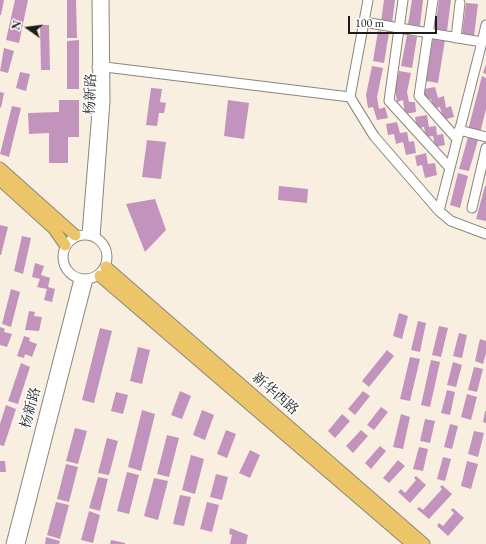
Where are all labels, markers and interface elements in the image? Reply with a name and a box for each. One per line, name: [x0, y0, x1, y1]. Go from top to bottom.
north arrow: [8, 8, 48, 48]
scale bar: [350, 8, 439, 34]
text: 100 m: [355, 15, 384, 31]
text: N: [8, 19, 24, 31]
street label: 杨新路: [82, 73, 100, 115]
street label: 新华西路: [248, 369, 302, 419]
street label: 杨新路: [17, 386, 45, 430]

